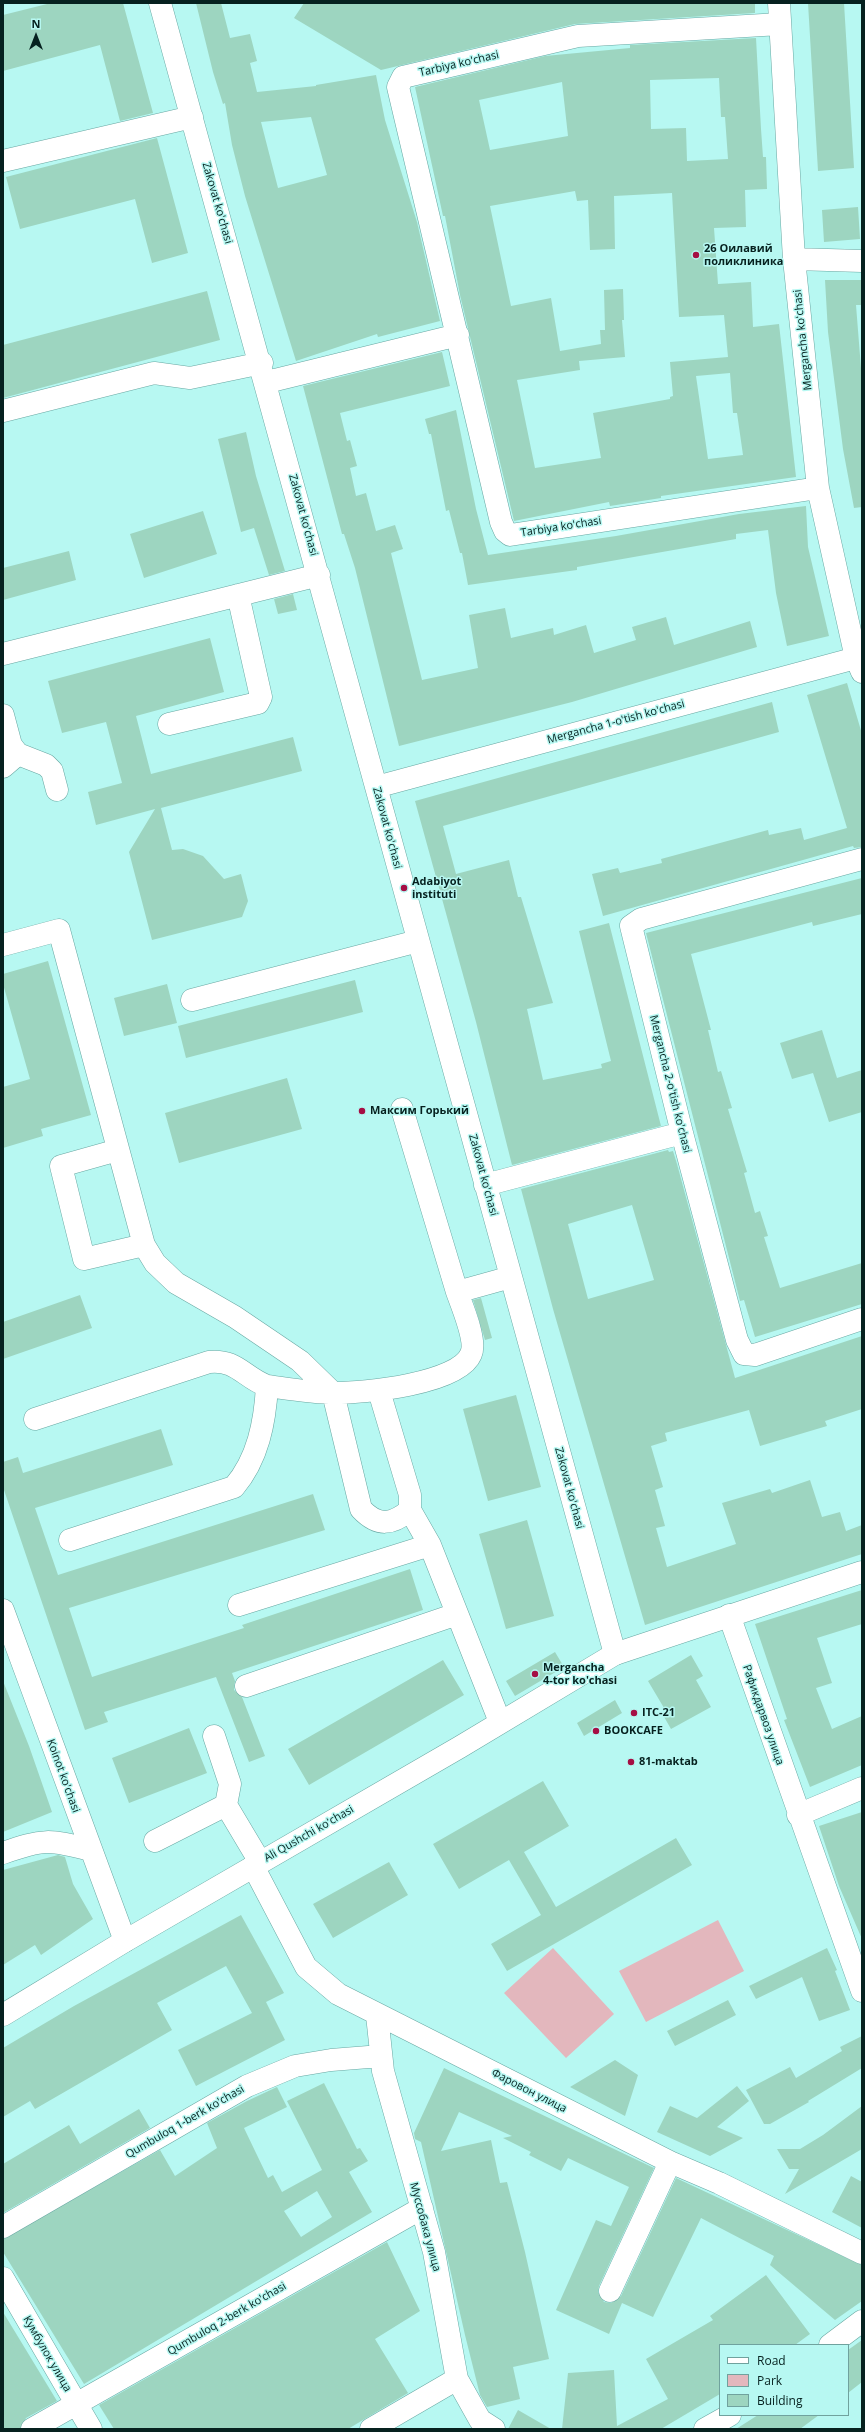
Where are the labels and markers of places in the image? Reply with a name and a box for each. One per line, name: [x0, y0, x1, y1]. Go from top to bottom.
place label: 26 Оилавий поликлиника: [704, 242, 783, 268]
marker: 26 Оилавий поликлиника: [691, 250, 701, 260]
place label: Adabiyot instituti: [412, 875, 461, 901]
marker: Adabiyot instituti: [399, 883, 409, 893]
place label: Максим Горький: [370, 1104, 469, 1118]
marker: Максим Горький: [357, 1106, 367, 1116]
place label: Mergancha 4-tor ko'chasi: [543, 1661, 617, 1687]
marker: Mergancha 4-tor ko'chasi: [530, 1669, 540, 1679]
place label: ITC-21: [642, 1706, 675, 1720]
marker: ITC-21: [629, 1708, 639, 1718]
place label: BOOKCAFE: [604, 1724, 663, 1738]
marker: BOOKCAFE: [591, 1726, 601, 1736]
place label: 81-maktab: [639, 1755, 698, 1769]
marker: 81-maktab: [626, 1757, 636, 1767]

